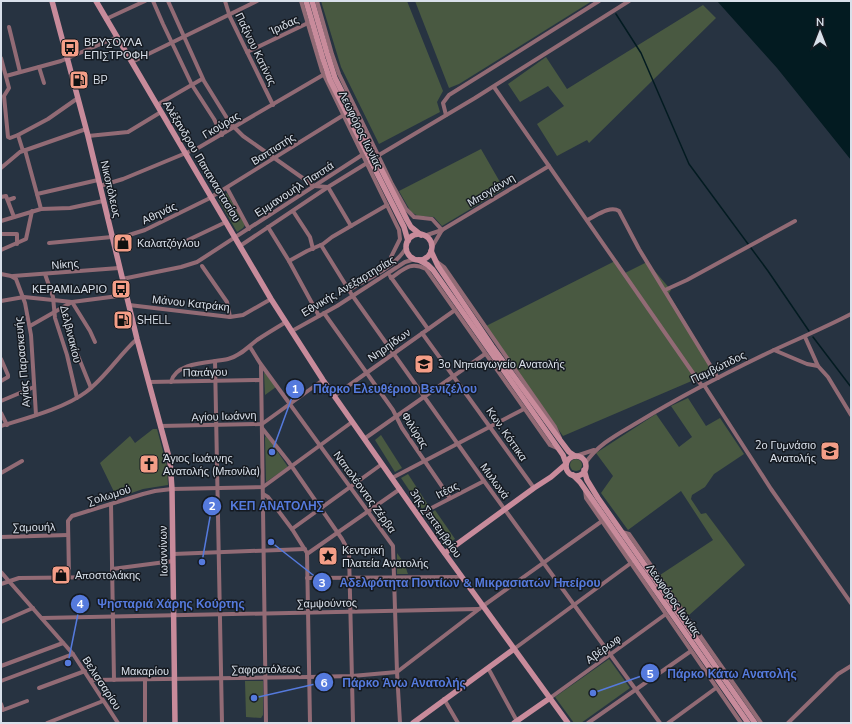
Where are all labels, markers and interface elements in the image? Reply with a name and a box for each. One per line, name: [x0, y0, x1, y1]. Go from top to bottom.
street label: Παξίνου Κατίνας: [231, 10, 280, 88]
street label: Ίριδας: [266, 12, 301, 39]
north arrow: [800, 12, 840, 52]
text: N: [816, 15, 824, 30]
place label: ΒΡΥΣΟΥΛΑ ΕΠΙΣΤΡΟΦΗ: [84, 35, 148, 63]
bus stop icon: ΒΡΥΣΟΥΛΑ ΕΠΙΣΤΡΟΦΗ: [59, 37, 81, 59]
fuel station icon: BP: [68, 69, 90, 91]
place label: BP: [93, 73, 107, 88]
street label: Λεωφόρος Ιωνίας: [335, 88, 386, 172]
street label: Αλέξανδρου Παπαναστασίου: [159, 98, 244, 225]
street label: Γκούρας: [200, 108, 243, 143]
street label: Βαπτιστής: [248, 130, 298, 169]
street label: Εμμανουήλ Παππά: [252, 158, 337, 221]
street label: Νικοπόλεως: [97, 159, 124, 219]
street label: Μπογιάννη: [465, 170, 518, 211]
street label: Αθηνάς: [139, 199, 179, 228]
shop icon: Καλατζόγλου: [112, 232, 134, 254]
place label: Καλατζόγλου: [137, 236, 200, 251]
street label: Εθνικής Ανεξαρτησίας: [298, 252, 398, 320]
street label: Νίκης: [51, 256, 79, 273]
bus stop icon: ΚΕΡΑΜΙΔΑΡΙΟ: [110, 278, 132, 300]
place label: ΚΕΡΑΜΙΔΑΡΙΟ: [32, 282, 107, 297]
street label: Μάνου Κατράκη: [151, 292, 231, 315]
street label: Δελβινακίου: [56, 304, 85, 365]
fuel station icon: SHELL: [112, 309, 134, 331]
place label: SHELL: [137, 313, 171, 328]
street label: Αγίας Παρασκευής: [11, 316, 34, 408]
street label: Νηρηίδων: [365, 325, 414, 366]
street label: Παμβώτιδος: [688, 348, 748, 387]
school or university icon: 3ο Νηπιαγωγείο Ανατολής: [413, 353, 435, 375]
place label: 3ο Νηπιαγωγείο Ανατολής: [438, 357, 565, 372]
street label: Παπάγου: [182, 365, 228, 380]
callout: Πάρκο Ελευθέριου Βενιζέλου: [285, 377, 485, 401]
text: 1: [291, 381, 299, 397]
text: Πάρκο Ελευθέριου Βενιζέλου: [313, 381, 477, 397]
street label: Κων. Κόττικα: [482, 404, 531, 465]
street label: Αγίου Ιωάννη: [191, 408, 257, 425]
street label: Φιλύρας: [398, 409, 432, 451]
place label: 2ο Γυμνάσιο Ανατολής: [755, 438, 816, 466]
school or university icon: 2ο Γυμνάσιο Ανατολής: [819, 440, 841, 462]
street label: Ναπολέοντος Ζέρβα: [330, 448, 400, 537]
place label: Άγιος Ιωάννης Ανατολής (Μπονίλα): [163, 451, 260, 479]
church icon: Άγιος Ιωάννης Ανατολής (Μπονίλα): [138, 453, 160, 475]
street label: Μυλωνά: [476, 460, 513, 503]
street label: Ιτέας: [433, 478, 461, 503]
street label: Σολωμού: [86, 482, 133, 509]
street label: 3ης Σεπτεμβρίου: [406, 486, 465, 561]
callout: ΚΕΠ ΑΝΑΤΟΛΗΣ: [202, 494, 332, 518]
text: 2: [208, 498, 216, 514]
text: ΚΕΠ ΑΝΑΤΟΛΗΣ: [230, 498, 324, 514]
street label: Σαμουήλ: [12, 520, 56, 535]
street label: Ιωαννίνων: [156, 525, 171, 577]
place label: Κεντρική Πλατεία Ανατολής: [342, 543, 429, 571]
place icon: Κεντρική Πλατεία Ανατολής: [317, 545, 339, 567]
street label: Λεωφόρος Ιωνίας: [643, 561, 704, 640]
shop icon: Αποστολάκης: [50, 564, 72, 586]
place label: Αποστολάκης: [75, 568, 140, 583]
callout: Αδελφότητα Ποντίων & Μικρασιατών Ηπείρου: [312, 570, 609, 594]
text: 3: [318, 575, 326, 591]
text: Αδελφότητα Ποντίων & Μικρασιατών Ηπείρου: [339, 575, 601, 591]
callout: Ψησταριά Χάρης Κούρτης: [70, 592, 253, 616]
street label: Σαμψούντος: [297, 595, 357, 612]
text: 4: [76, 596, 84, 612]
text: Ψησταριά Χάρης Κούρτης: [97, 596, 245, 612]
street label: Αβέρωφ: [582, 631, 624, 667]
street label: Βελισσαρίου: [79, 654, 124, 713]
street label: Σαφραπόλεως: [231, 661, 301, 678]
callout: Πάρκο Κάτω Ανατολής: [640, 661, 805, 685]
street label: Μακαρίου: [121, 664, 169, 679]
text: 5: [646, 666, 654, 682]
text: Πάρκο Κάτω Ανατολής: [667, 666, 797, 682]
callout: Πάρκο Άνω Ανατολής: [314, 670, 473, 694]
text: 6: [320, 675, 328, 691]
text: Πάρκο Άνω Ανατολής: [342, 675, 466, 691]

